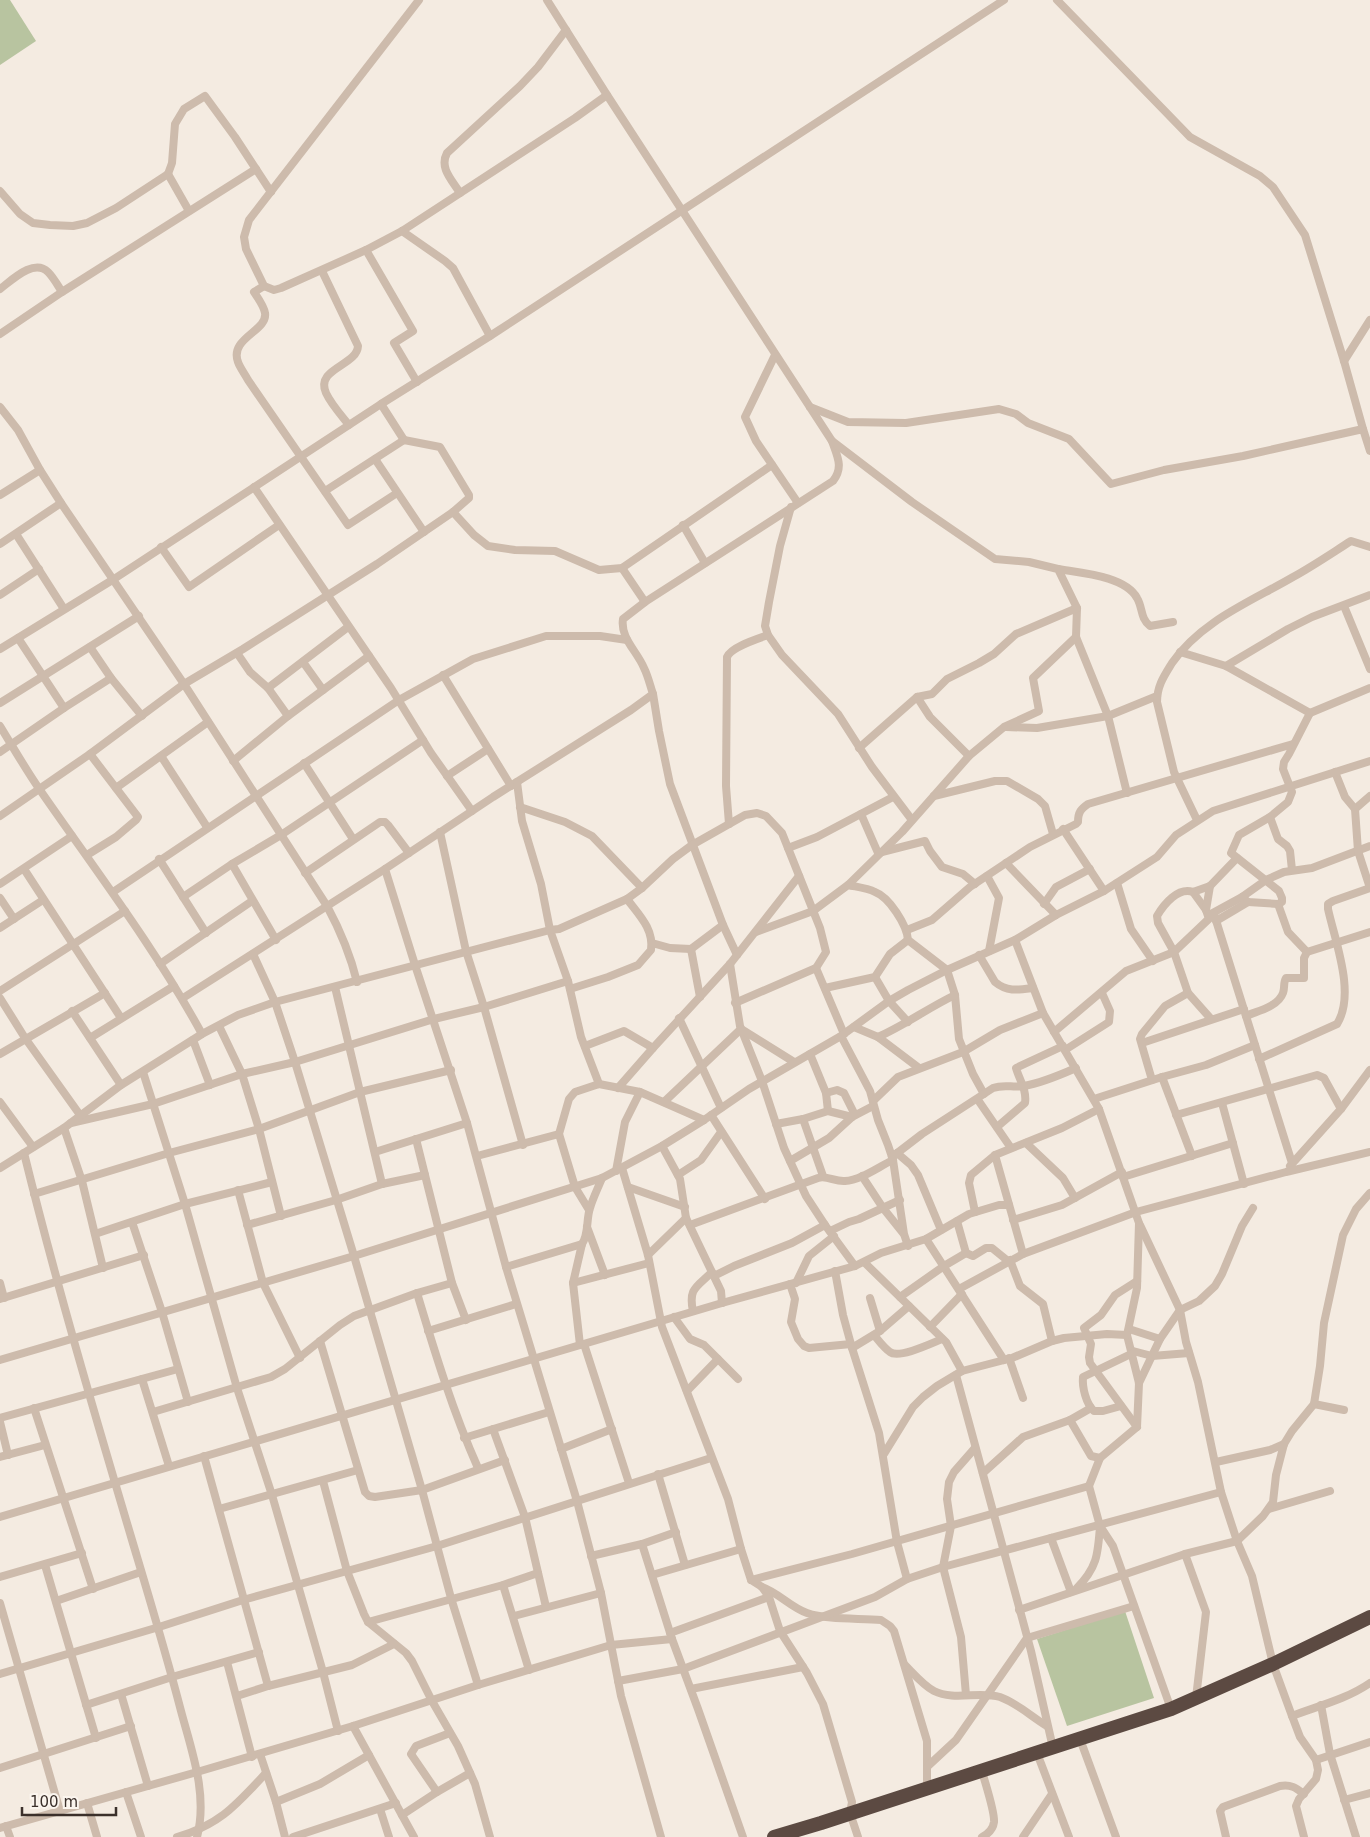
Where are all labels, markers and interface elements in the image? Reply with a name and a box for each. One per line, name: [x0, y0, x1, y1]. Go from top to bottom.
scale bar: [22, 1784, 116, 1816]
text: 100 m: [30, 1793, 78, 1811]

